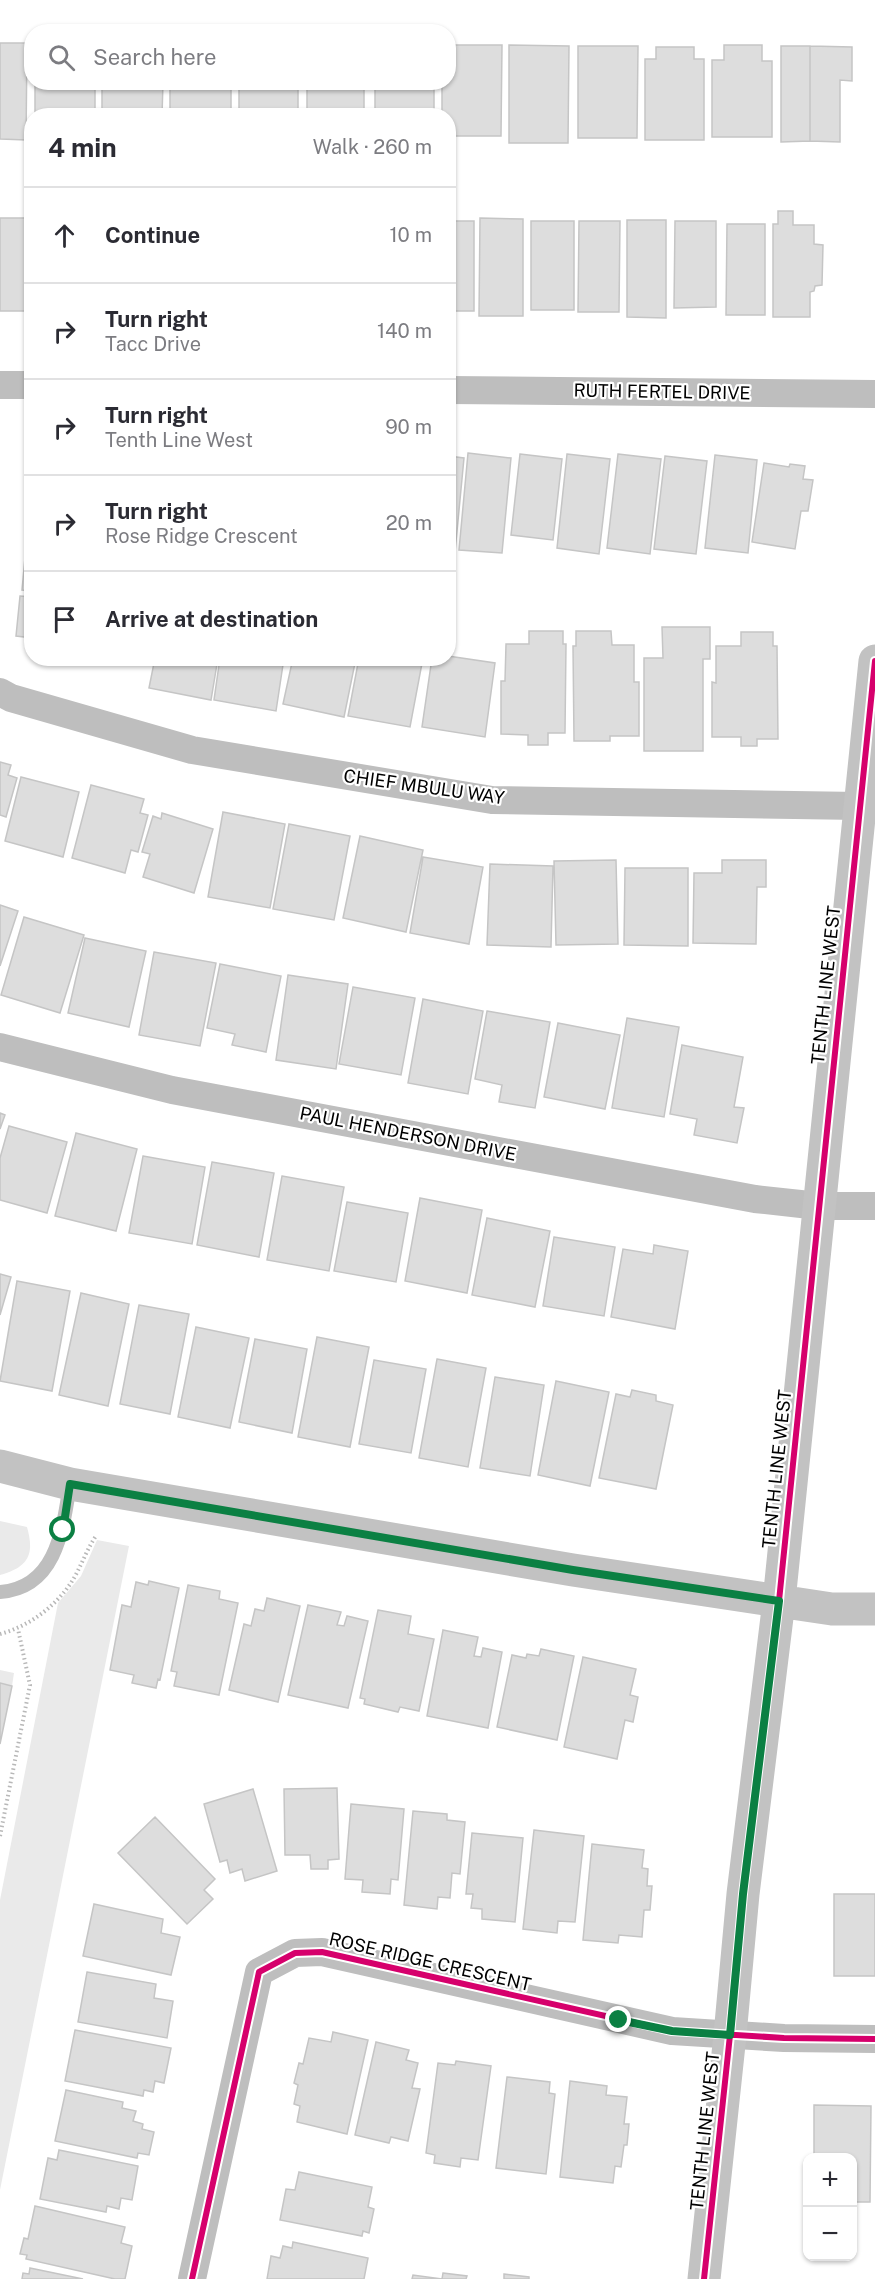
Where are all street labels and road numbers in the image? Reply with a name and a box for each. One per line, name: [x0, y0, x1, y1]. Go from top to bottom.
street label: RUTH FERTEL DRIVE: [573, 379, 751, 404]
street label: CHIEF MBULU WAY: [342, 765, 506, 808]
street label: TENTH LINE WEST: [807, 904, 844, 1065]
street label: PAUL HENDERSON DRIVE: [298, 1102, 518, 1165]
street label: TENTH LINE WEST: [758, 1388, 795, 1549]
street label: ROSE RIDGE CRESCENT: [327, 1928, 534, 1995]
street label: TENTH LINE WEST: [686, 2050, 723, 2211]

